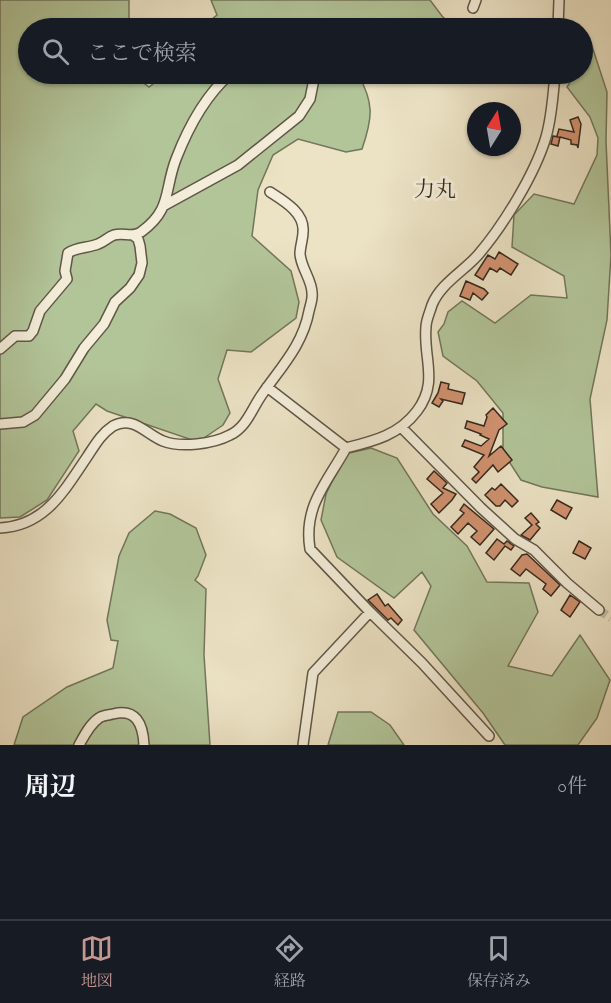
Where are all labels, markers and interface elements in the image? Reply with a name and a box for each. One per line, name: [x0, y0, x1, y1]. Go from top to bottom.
search box: [18, 18, 593, 84]
icon: search: [39, 35, 72, 68]
text: ここで検索: [87, 40, 197, 68]
north arrow: [467, 102, 521, 156]
district label: 力丸: [414, 177, 456, 204]
text: 周辺: [24, 771, 76, 804]
text: 0件: [557, 774, 587, 799]
tab: 地図: [80, 932, 113, 992]
tab: 経路: [273, 932, 306, 992]
tab: 保存済み: [467, 932, 531, 992]

